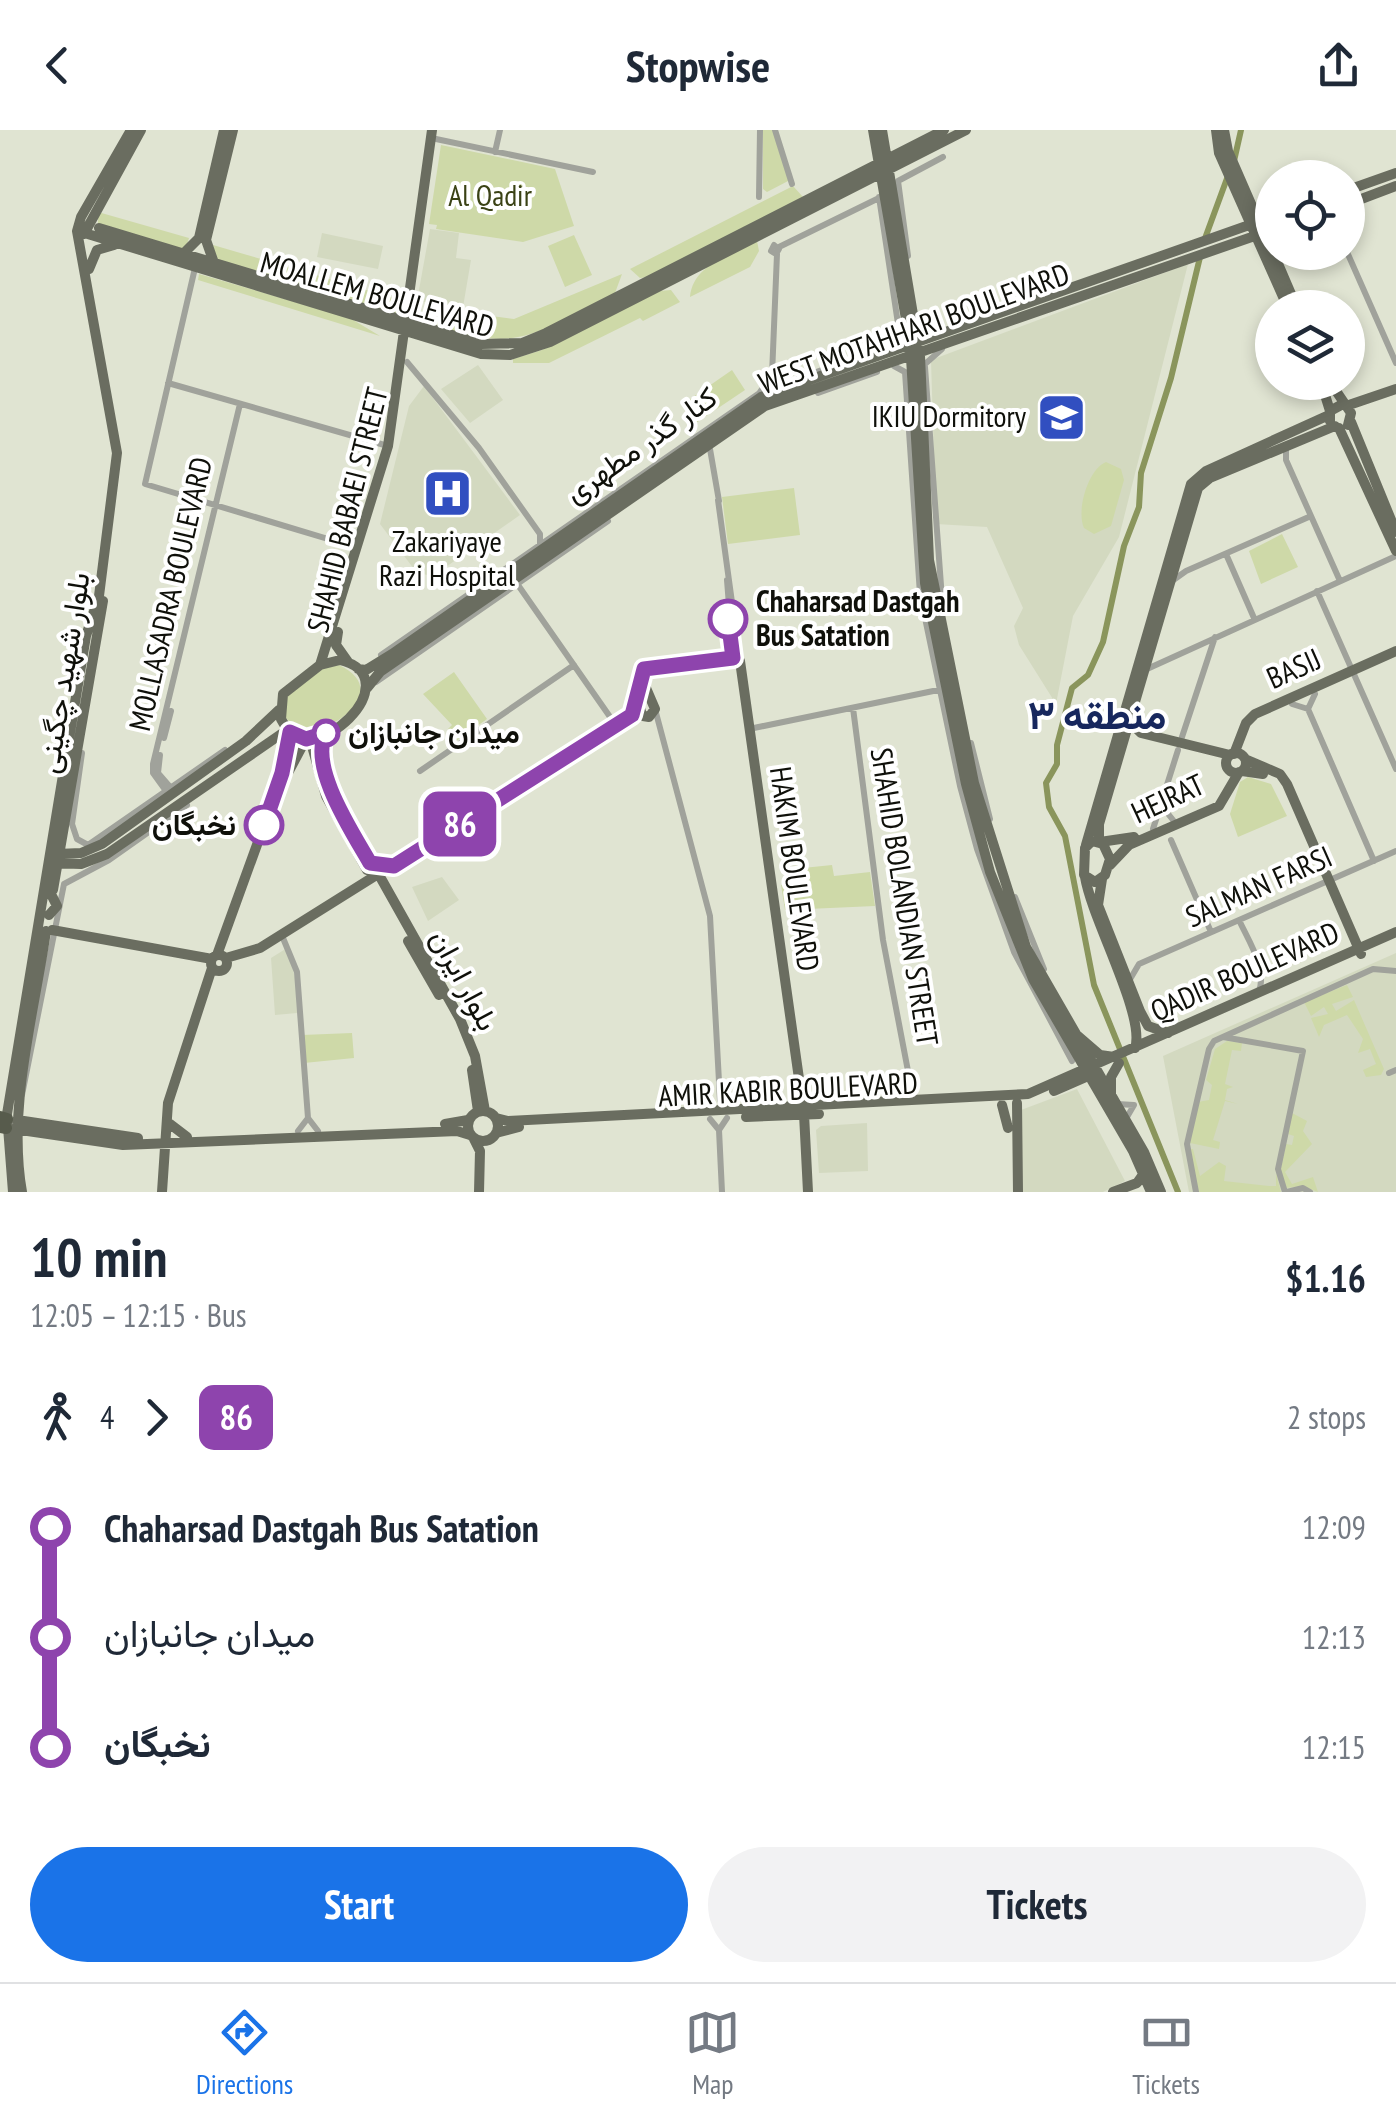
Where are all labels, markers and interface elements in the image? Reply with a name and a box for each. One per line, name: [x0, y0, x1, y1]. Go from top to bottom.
text: Stopwise: [626, 36, 770, 94]
icon: back: [30, 38, 85, 93]
icon: share: [1311, 38, 1366, 93]
map controls: [1255, 160, 1365, 400]
button: locate: [1255, 160, 1365, 270]
park label: Al Qadir: [448, 175, 533, 214]
street label: MOALLEM BOULEVARD: [256, 242, 499, 346]
street label: WEST MOTAHHARI BOULEVARD: [753, 253, 1074, 402]
button: layers: [1255, 290, 1365, 400]
street label: کنار گذر مطهری: [556, 377, 724, 511]
street label: SHAHID BABAEI STREET: [297, 383, 396, 636]
school or university icon: IKIU Dormitory: [1035, 391, 1087, 443]
place label: IKIU Dormitory: [872, 396, 1027, 435]
street label: MOLLASADRA BOULEVARD: [119, 453, 220, 734]
hospital icon: Zakariyaye Razi Hospital: [421, 467, 473, 519]
place label: Zakariyaye Razi Hospital: [379, 521, 515, 594]
street label: بلوار شهید چگینی: [27, 569, 100, 776]
place label: Chaharsad Dastgah Bus Satation: [756, 581, 959, 654]
marker: Chaharsad Dastgah Bus Satation: [709, 600, 747, 638]
street label: BASIJ: [1260, 639, 1327, 697]
district label: منطقه ۳: [1028, 688, 1166, 740]
place label: میدان جانبازان: [348, 712, 520, 751]
marker: میدان جانبازان: [313, 720, 339, 746]
street label: SHAHID BOLANDIAN STREET: [863, 745, 948, 1049]
street label: HAKIM BOULEVARD: [762, 764, 829, 974]
street label: HEJRAT: [1125, 764, 1210, 831]
line badge: 86: [415, 792, 505, 856]
text: 86: [443, 801, 477, 847]
place label: نخبگان: [152, 804, 236, 843]
marker: نخبگان: [245, 806, 283, 844]
street label: SALMAN FARSI: [1179, 836, 1338, 935]
street label: QADIR BOULEVARD: [1144, 912, 1345, 1030]
street label: بلوار ایران: [422, 922, 508, 1037]
street label: AMIR KABIR BOULEVARD: [657, 1062, 919, 1115]
text: 10 min: [30, 1221, 167, 1292]
text: $1.16: [1285, 1253, 1366, 1302]
text: 12:05 – 12:15 · Bus: [30, 1294, 247, 1336]
icon: walk: [30, 1390, 85, 1445]
icon: forward: [129, 1390, 184, 1445]
text: 86: [219, 1394, 253, 1440]
text: 4: [100, 1396, 114, 1438]
text: 2 stops: [1287, 1396, 1366, 1438]
text: Chaharsad Dastgah Bus Satation: [104, 1503, 539, 1552]
text: 12:09: [1302, 1506, 1366, 1548]
text: میدان جانبازان: [104, 1608, 315, 1657]
text: 12:13: [1302, 1616, 1366, 1658]
text: نخبگان: [104, 1718, 211, 1767]
text: 12:15: [1302, 1726, 1366, 1768]
button: Start: [30, 1847, 688, 1962]
button: Tickets: [708, 1847, 1366, 1962]
tab: Directions: [196, 2005, 293, 2102]
tab: Map: [685, 2005, 740, 2102]
tab: Tickets: [1132, 2005, 1200, 2102]

